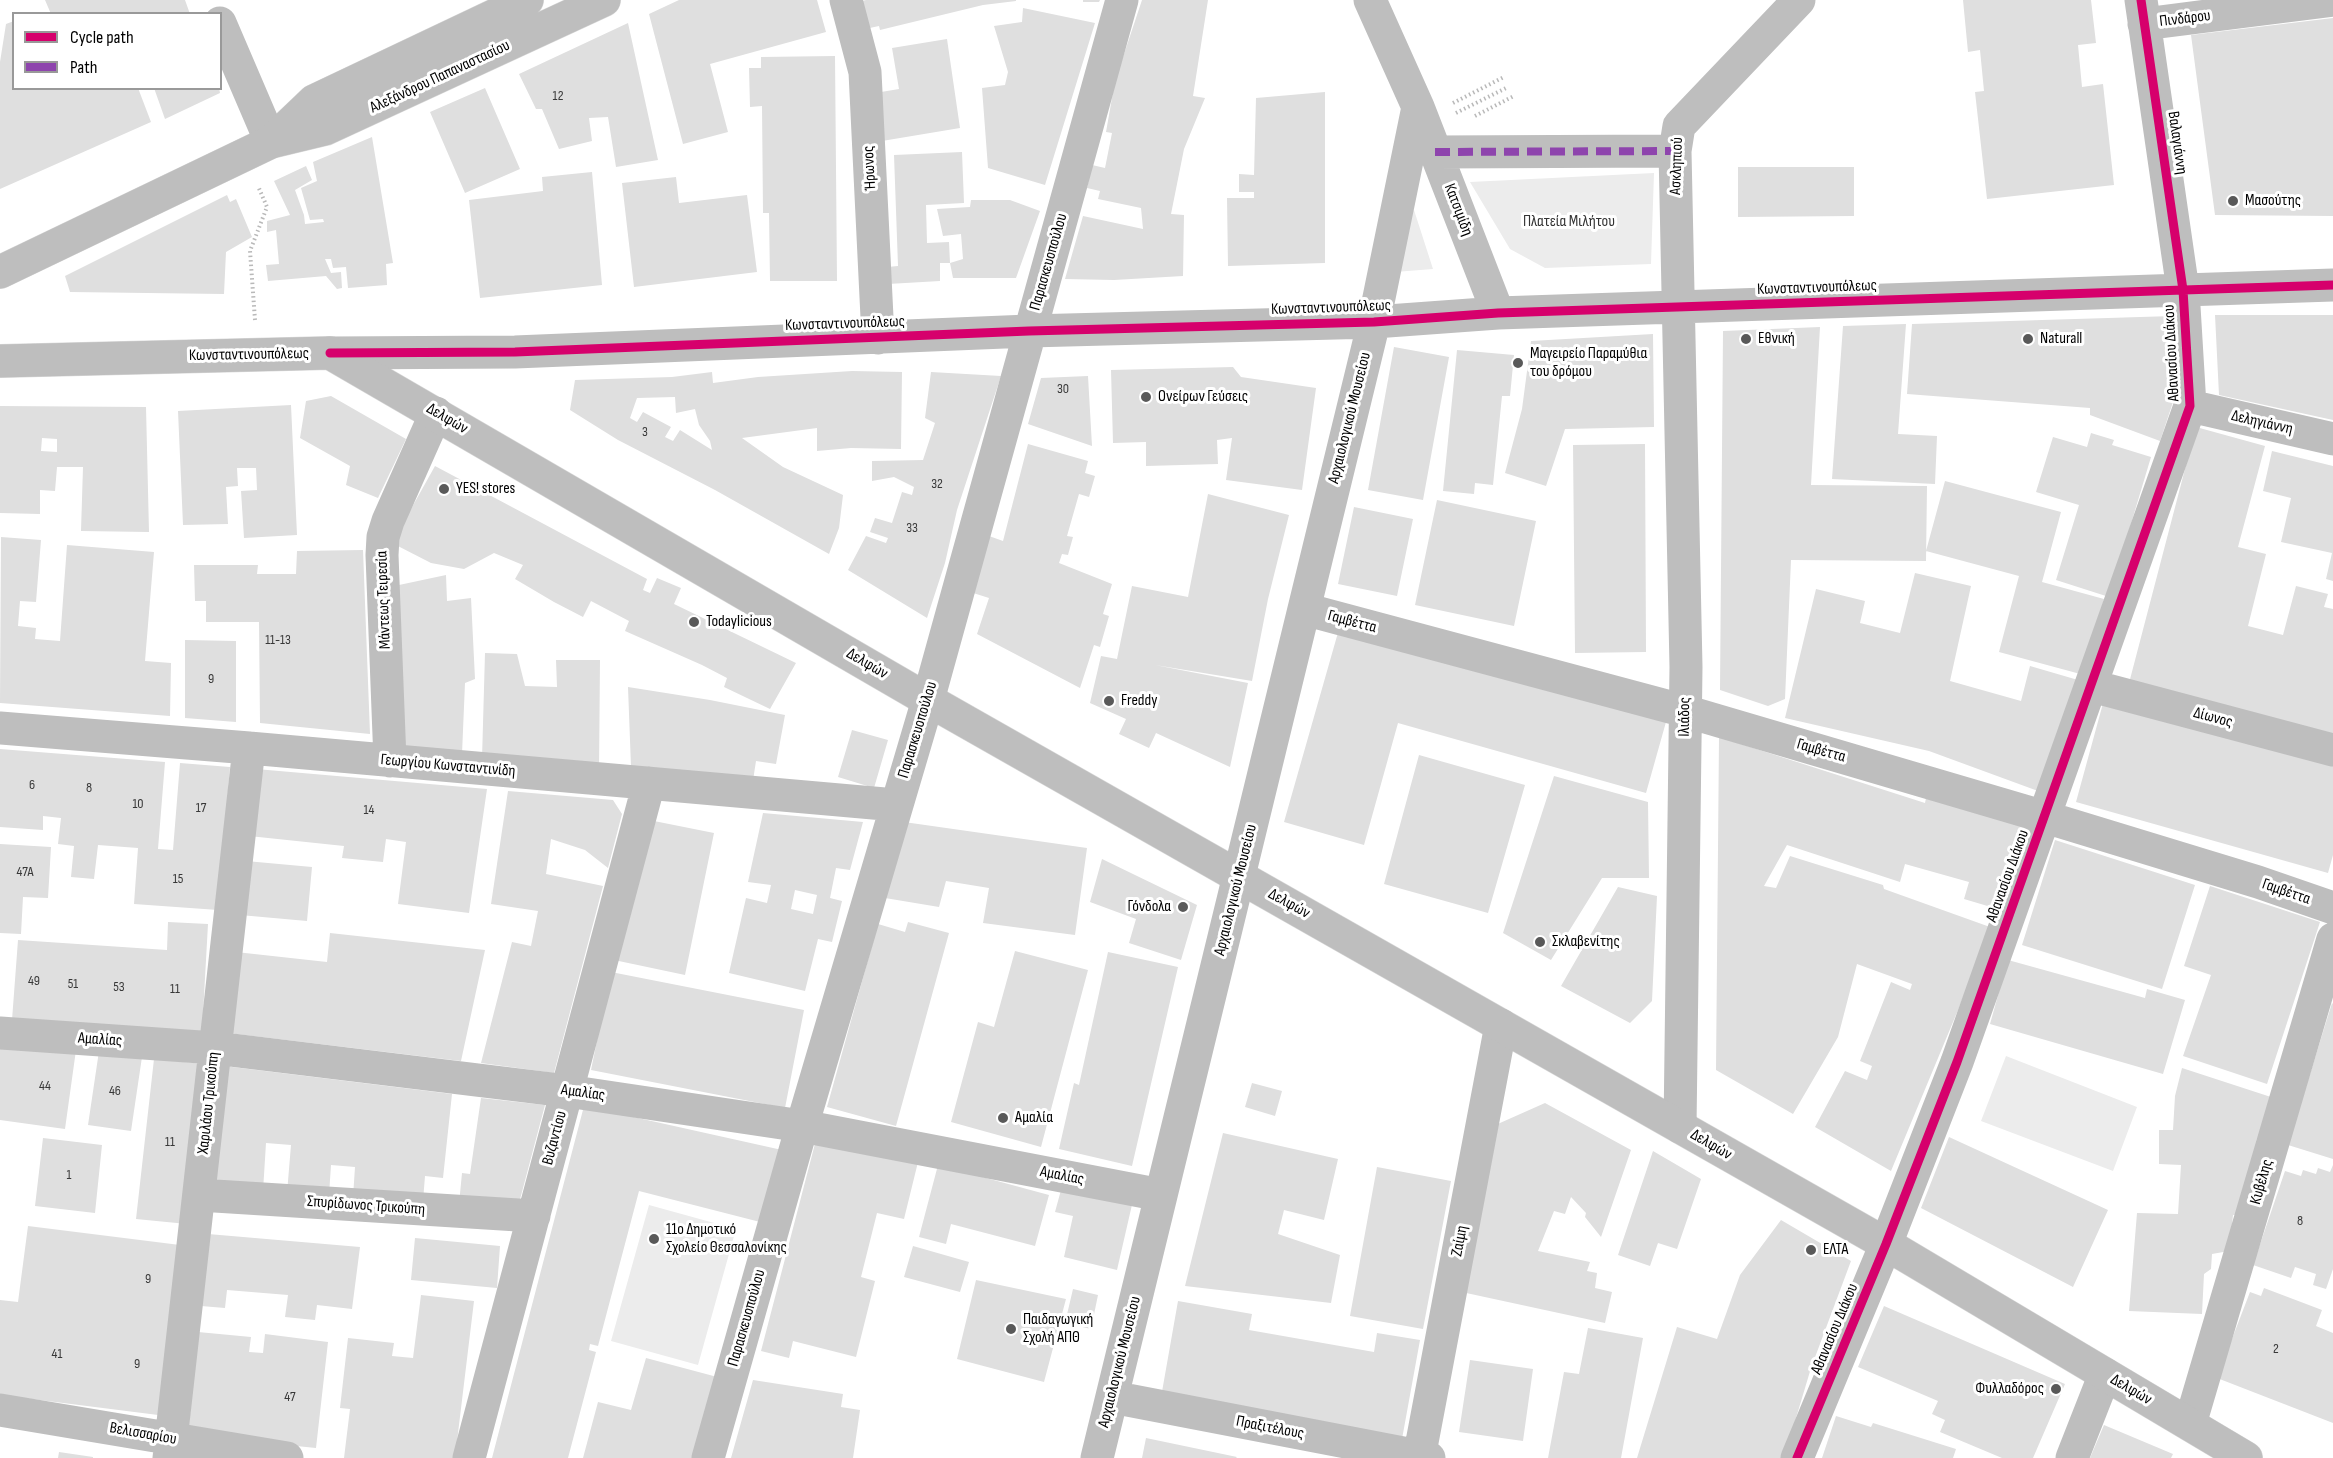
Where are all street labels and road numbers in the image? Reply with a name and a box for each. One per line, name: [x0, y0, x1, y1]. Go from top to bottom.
street label: Πινδάρου: [2158, 6, 2212, 32]
street label: Αλεξάνδρου Παπαναστασίου: [367, 36, 513, 118]
street label: Βαλαγιάννη: [2163, 110, 2191, 176]
street label: Ασκληπιού: [1666, 137, 1688, 195]
street label: Ήρωνος: [859, 145, 881, 191]
street label: Κατσιμίδη: [1439, 181, 1477, 239]
street label: Παρασκευοπούλου: [1026, 211, 1072, 313]
street label: Κωνσταντινουπόλεως: [1757, 276, 1877, 300]
street label: Κωνσταντινουπόλεως: [1271, 296, 1391, 320]
street label: Αθανασίου Διάκου: [2160, 304, 2184, 402]
street label: Κωνσταντινουπόλεως: [785, 312, 905, 336]
street label: Κωνσταντινουπόλεως: [189, 344, 309, 366]
street label: Αρχαιολογικού Μουσείου: [1324, 350, 1376, 486]
street label: Δελφών: [423, 400, 471, 438]
street label: Δεληγιάννη: [2229, 407, 2295, 439]
street label: Μάντεως Τειρεσία: [373, 551, 395, 649]
street label: Γαμβέττα: [1325, 606, 1379, 638]
street label: Δελφών: [843, 645, 891, 683]
street label: Παρασκευοπούλου: [894, 679, 942, 781]
street label: Ιλιάδος: [1675, 697, 1695, 737]
street label: Δίωνος: [2191, 704, 2235, 732]
street label: Γαμβέττα: [1794, 735, 1848, 767]
street label: Γεωργίου Κωνσταντινίδη: [380, 751, 516, 781]
street label: Αρχαιολογικού Μουσείου: [1210, 822, 1262, 958]
street label: Αθανασίου Διάκου: [1982, 827, 2034, 925]
street label: Γαμβέττα: [2259, 875, 2313, 909]
street label: Δελφών: [1265, 885, 1313, 923]
street label: Αμαλίας: [77, 1029, 123, 1051]
street label: Χαριλάου Τρικούπη: [194, 1051, 224, 1155]
street label: Αμαλίας: [560, 1080, 606, 1106]
street label: Βυζαντίου: [539, 1109, 571, 1167]
street label: Δελφών: [1687, 1126, 1735, 1164]
street label: Κυβέλης: [2246, 1157, 2278, 1207]
street label: Αμαλίας: [1038, 1162, 1086, 1190]
street label: Σπυρίδωνος Τρικούπη: [306, 1192, 426, 1220]
street label: Ζαίμη: [1448, 1224, 1472, 1258]
street label: Παρασκευοπούλου: [724, 1267, 770, 1369]
street label: Αθανασίου Διάκου: [1807, 1281, 1863, 1377]
street label: Αρχαιολογικού Μουσείου: [1094, 1294, 1146, 1430]
street label: Δελφών: [2107, 1371, 2155, 1409]
street label: Πραξιτέλους: [1234, 1412, 1306, 1444]
street label: Βελισσαρίου: [108, 1419, 178, 1449]

